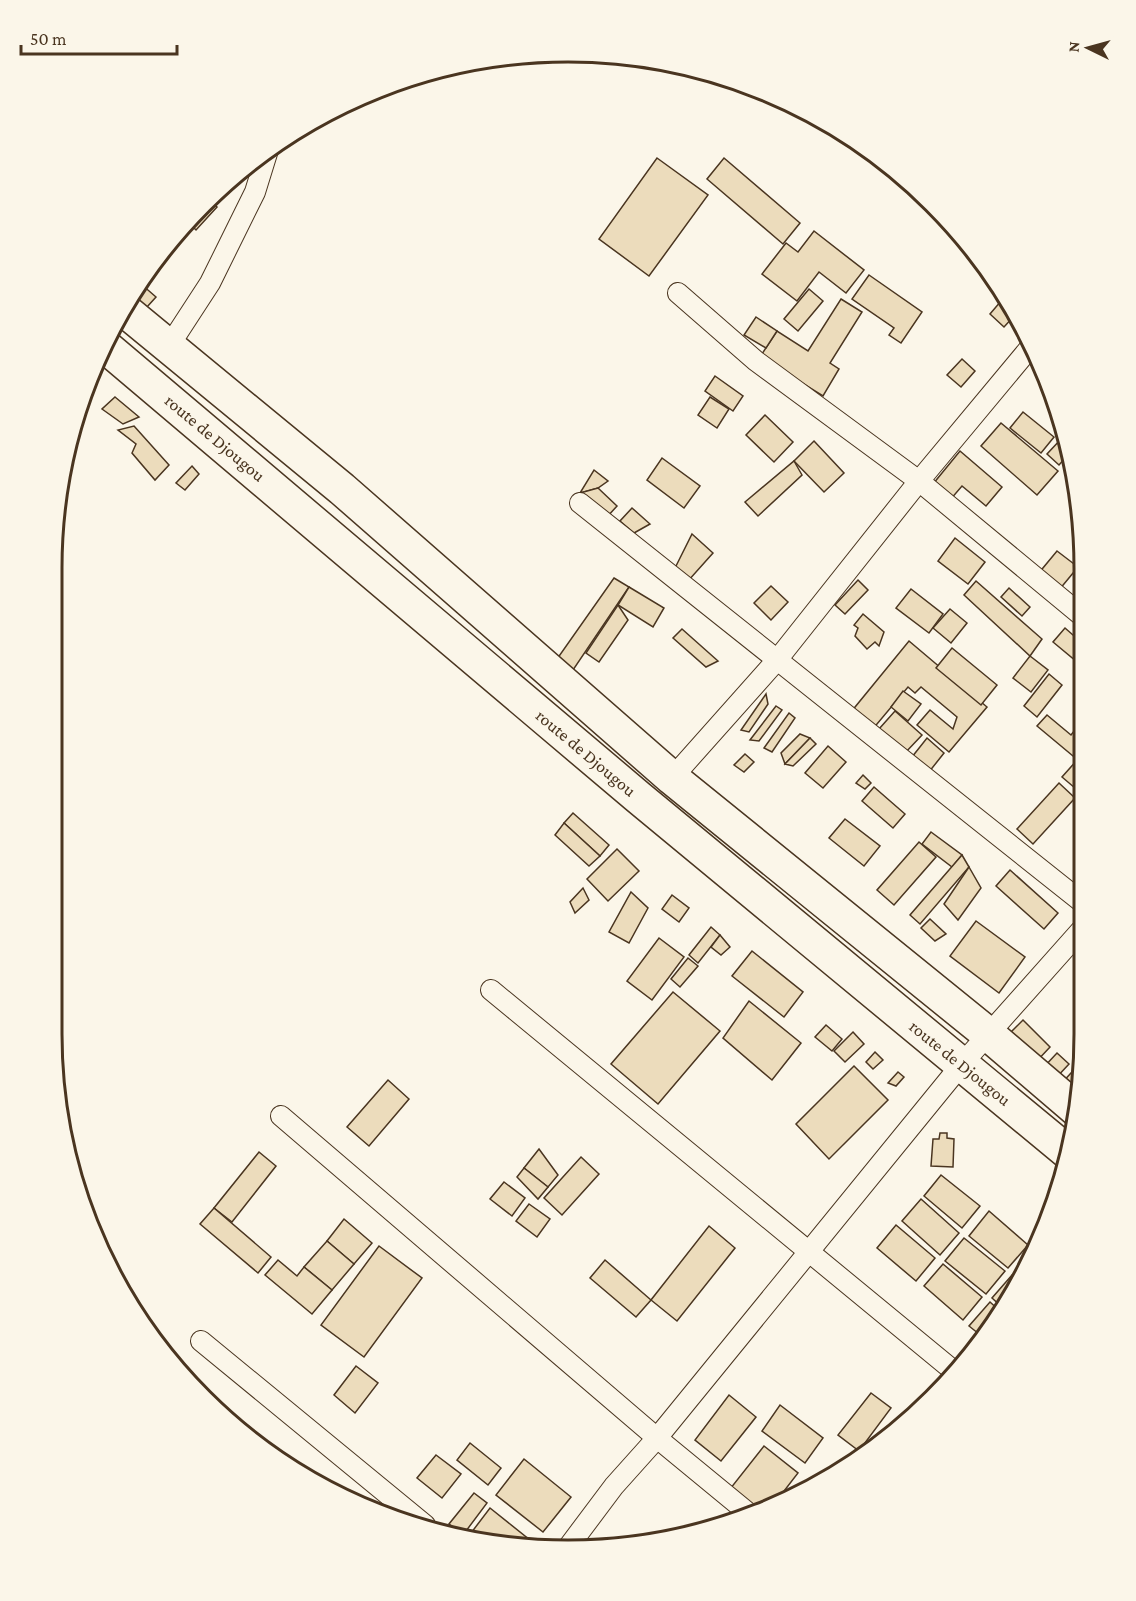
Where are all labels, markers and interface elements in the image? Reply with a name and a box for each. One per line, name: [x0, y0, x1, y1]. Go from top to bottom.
scale bar: [21, 18, 177, 56]
north arrow: [1058, 18, 1118, 78]
text: 50 m: [30, 29, 67, 49]
text: N: [1065, 40, 1083, 53]
street label: route de Djougou: [160, 390, 269, 487]
street label: route de Djougou: [531, 705, 640, 802]
street label: route de Djougou: [905, 1016, 1015, 1111]

